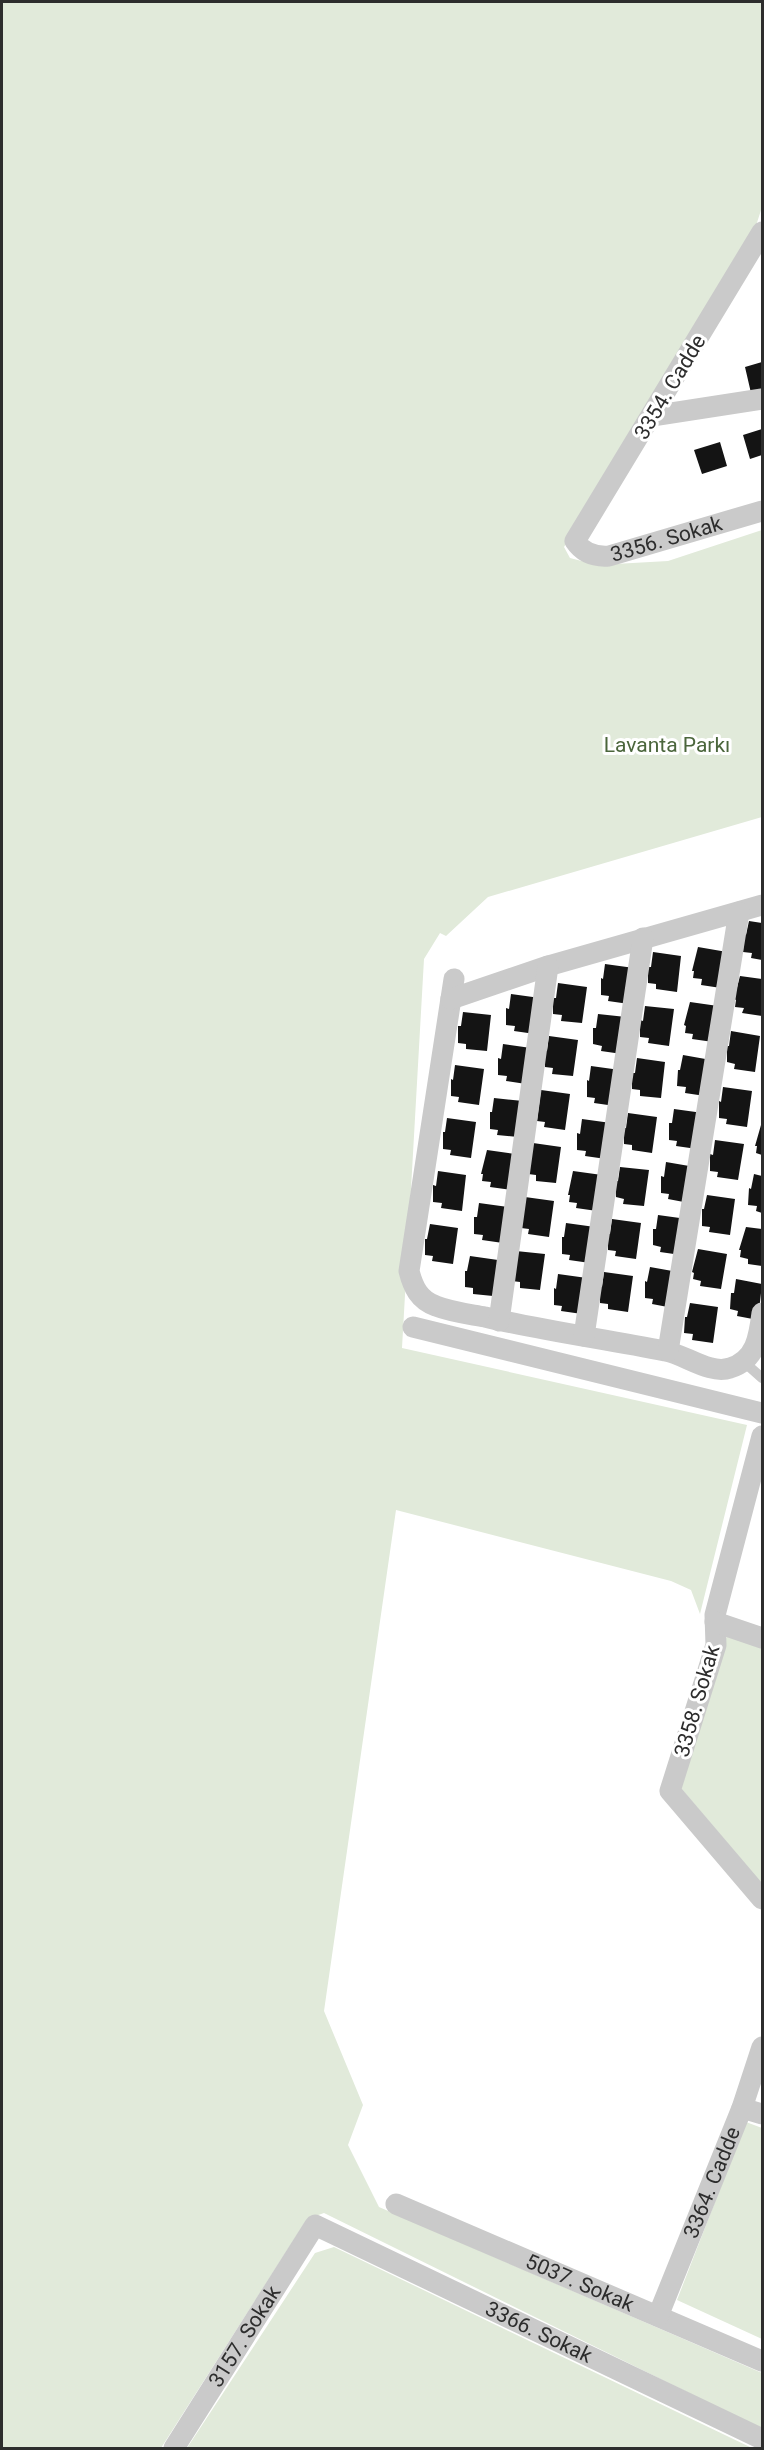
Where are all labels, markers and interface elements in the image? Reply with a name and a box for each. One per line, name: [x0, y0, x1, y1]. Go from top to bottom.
street label: 3354. Cadde: [629, 330, 711, 444]
street label: 3356. Sokak: [608, 511, 725, 567]
park label: Lavanta Parkı: [604, 733, 730, 757]
street label: 3358. Sokak: [670, 1642, 724, 1760]
street label: 3364. Cadde: [679, 2123, 745, 2242]
street label: 5037. Sokak: [522, 2249, 638, 2317]
street label: 3157. Sokak: [204, 2281, 286, 2392]
street label: 3366. Sokak: [482, 2296, 596, 2368]

